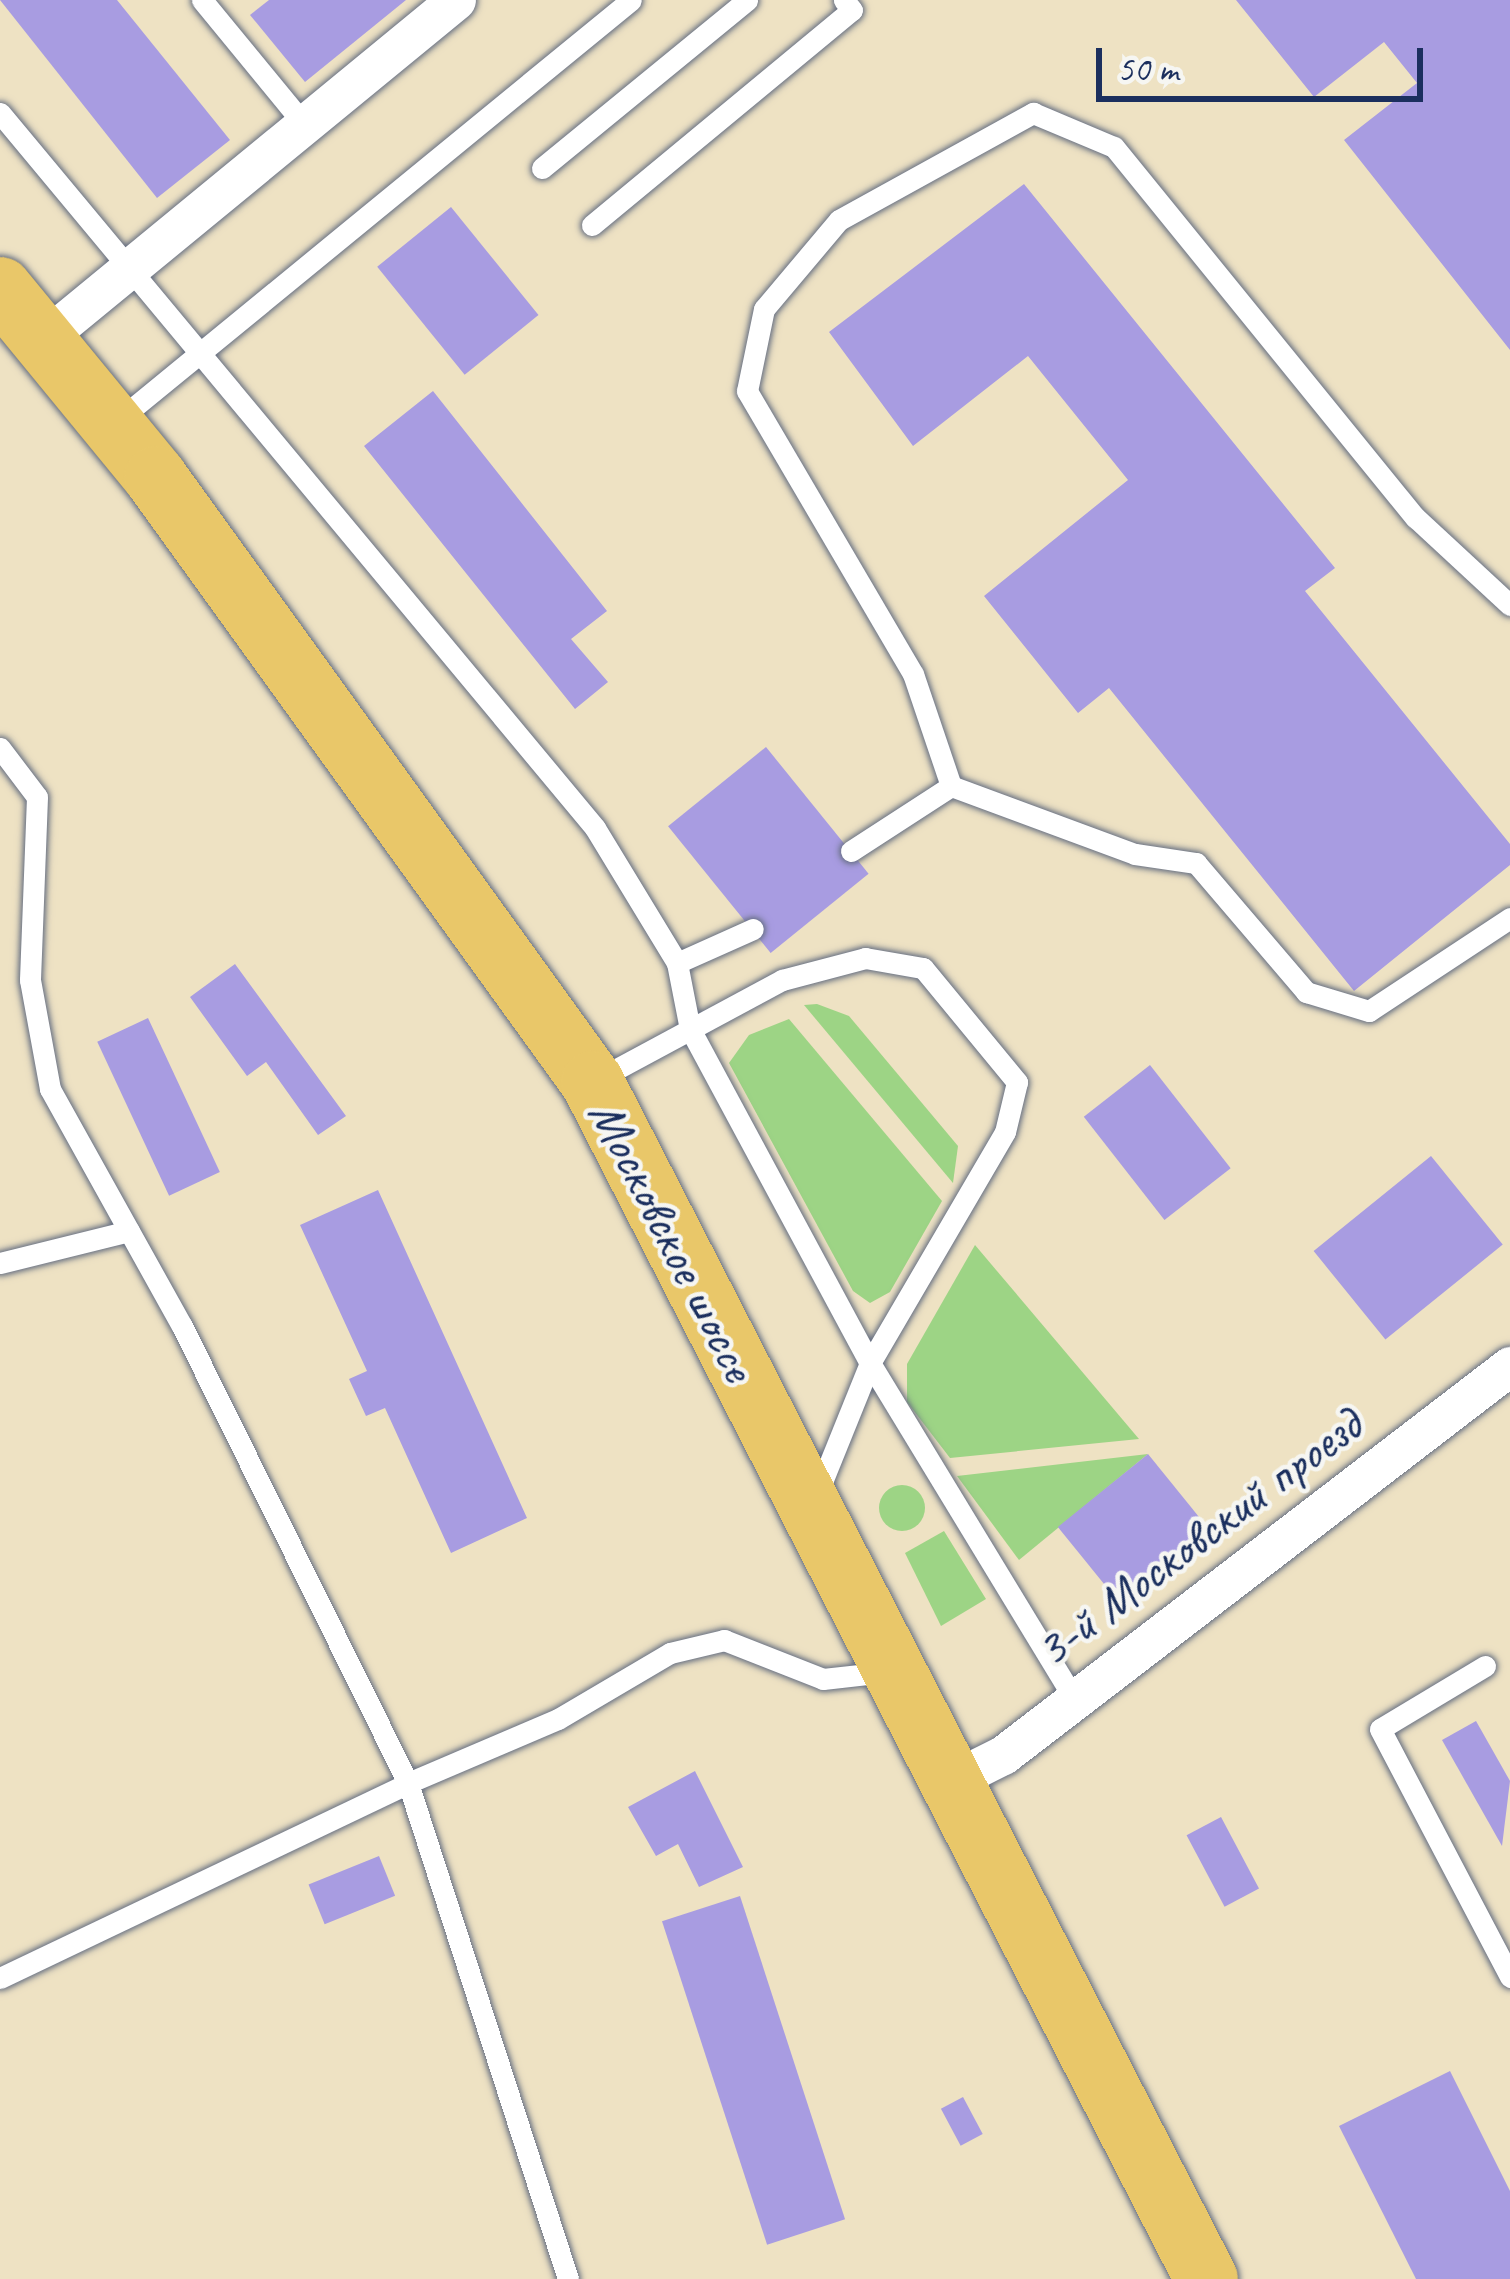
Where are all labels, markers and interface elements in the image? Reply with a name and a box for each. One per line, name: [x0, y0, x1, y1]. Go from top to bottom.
scale bar: [1102, 24, 1429, 98]
text: 50 m: [1117, 46, 1178, 92]
street label: Московское шоссе: [575, 1088, 771, 1392]
street label: 3-й Московский проезд: [1023, 1394, 1373, 1680]

